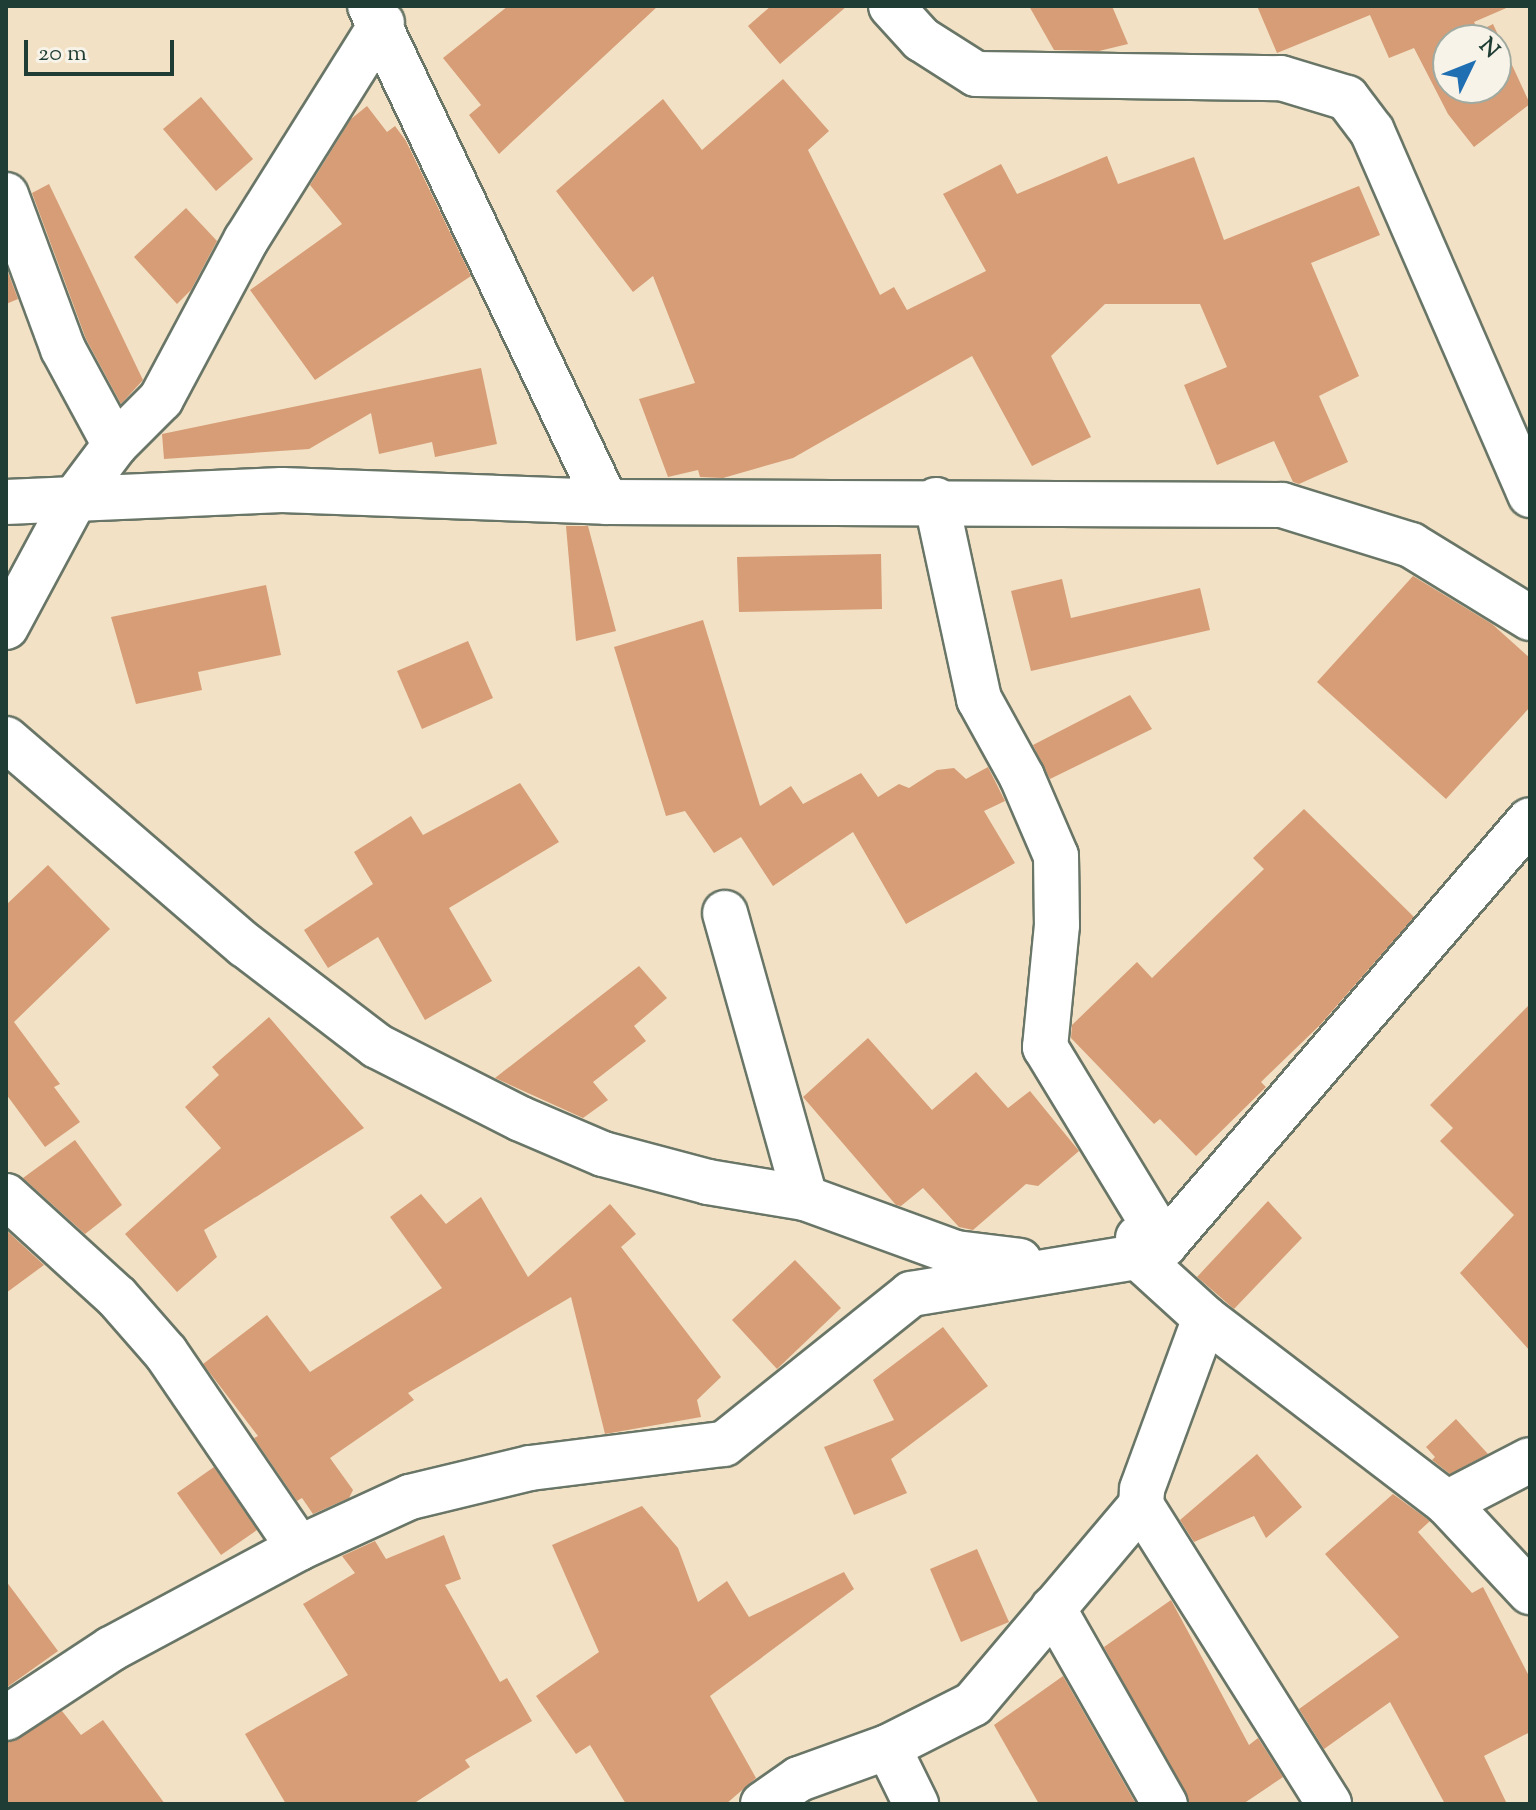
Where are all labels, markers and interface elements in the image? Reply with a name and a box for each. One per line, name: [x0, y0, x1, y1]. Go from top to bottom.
scale bar: [28, 24, 178, 74]
north arrow: [1432, 24, 1512, 104]
text: N: [1470, 32, 1506, 66]
text: 20 m: [38, 37, 87, 71]

